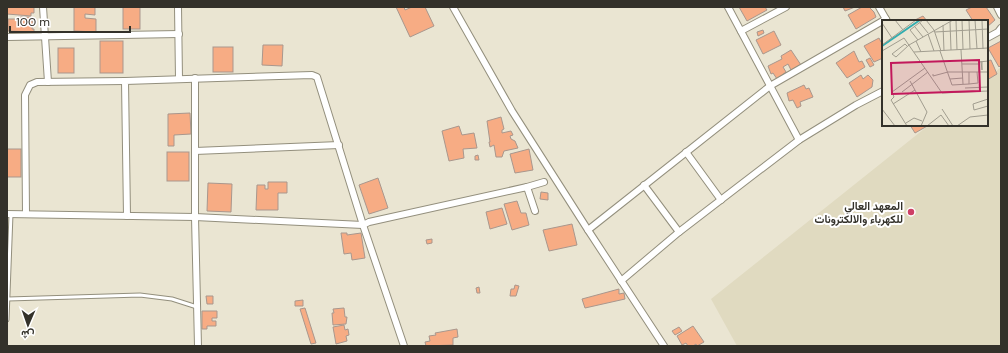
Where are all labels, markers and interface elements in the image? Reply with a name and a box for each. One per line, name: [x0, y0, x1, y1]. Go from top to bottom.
scale bar: [10, 8, 130, 34]
text: 100 m: [16, 14, 50, 30]
inset map: [882, 20, 988, 126]
place label: المعهد العالي للكهرباء والالكترونات: [815, 199, 903, 226]
marker: المعهد العالي للكهرباء والالكترونات: [906, 207, 916, 217]
north arrow: [8, 305, 48, 345]
text: ش: [21, 328, 35, 342]

